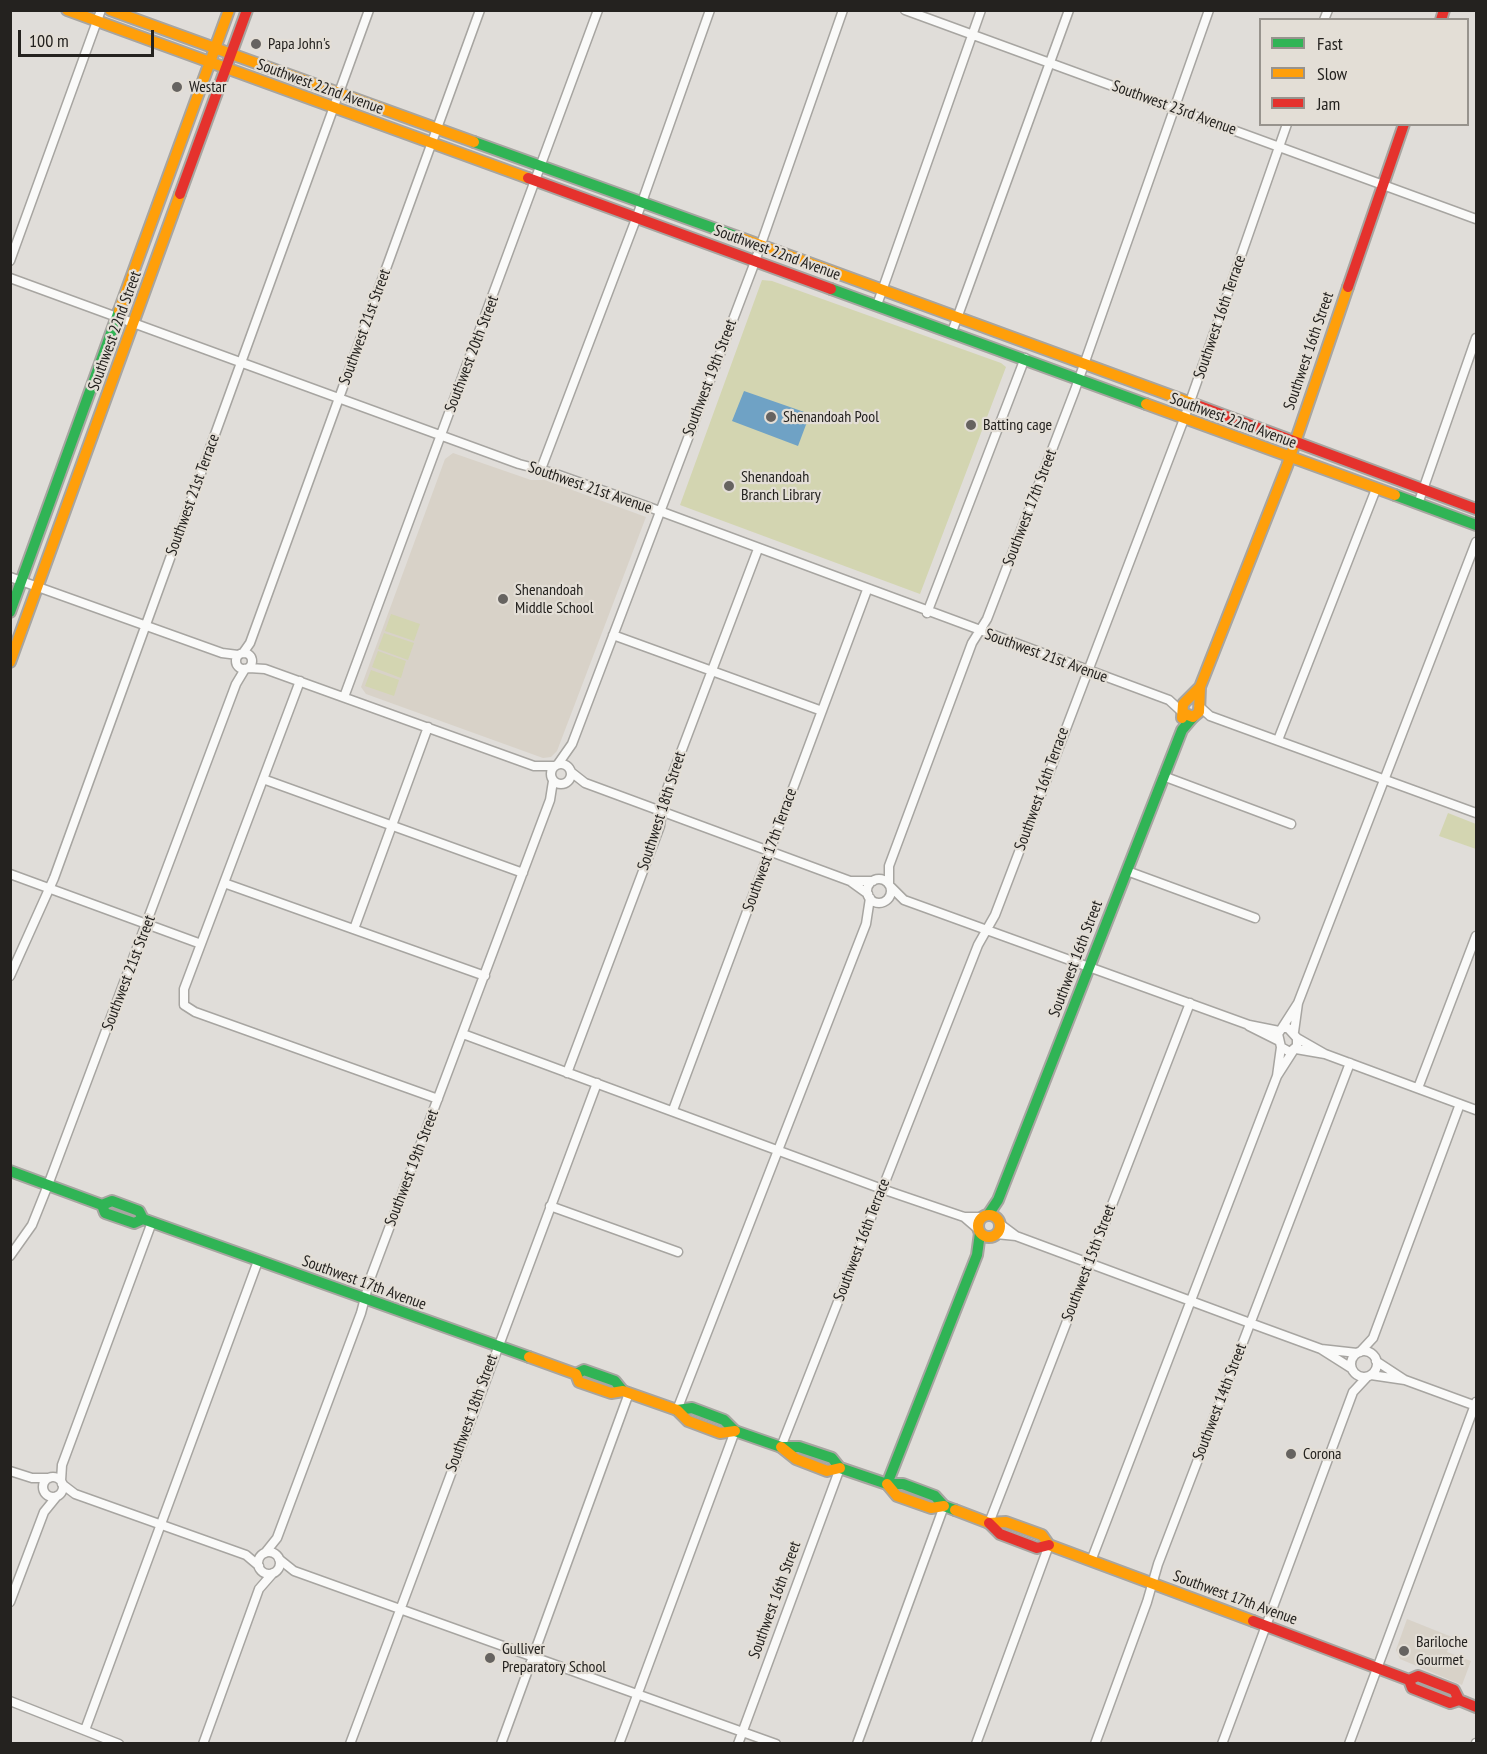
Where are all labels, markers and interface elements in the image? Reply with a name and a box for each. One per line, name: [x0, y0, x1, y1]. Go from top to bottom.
scale bar: [21, 18, 158, 56]
legend: [1259, 18, 1469, 126]
text: 100 m: [29, 29, 69, 52]
text: Fast: [1317, 32, 1343, 55]
place label: Papa John's: [268, 34, 330, 54]
marker: Papa John's: [249, 37, 263, 51]
street label: Southwest 22nd Avenue: [254, 55, 386, 119]
text: Slow: [1317, 62, 1347, 85]
place label: Westar: [189, 77, 226, 97]
street label: Southwest 23rd Avenue: [1109, 77, 1239, 139]
marker: Westar: [170, 80, 184, 94]
text: Jam: [1317, 92, 1340, 115]
street label: Southwest 22nd Avenue: [711, 221, 843, 285]
street label: Southwest 16th Terrace: [1190, 253, 1250, 381]
street label: Southwest 21st Street: [335, 266, 395, 388]
street label: Southwest 22nd Street: [84, 268, 146, 394]
street label: Southwest 16th Street: [1280, 289, 1338, 413]
street label: Southwest 20th Street: [441, 293, 503, 415]
street label: Southwest 19th Street: [679, 317, 741, 439]
street label: Southwest 22nd Avenue: [1167, 389, 1299, 453]
place label: Shenandoah Pool: [783, 407, 879, 427]
marker: Shenandoah Pool: [764, 410, 778, 424]
place label: Batting cage: [983, 415, 1052, 435]
marker: Batting cage: [964, 418, 978, 432]
street label: Southwest 21st Terrace: [162, 432, 224, 558]
street label: Southwest 17th Street: [999, 447, 1061, 569]
street label: Southwest 21st Avenue: [526, 458, 654, 518]
place label: Shenandoah Branch Library: [741, 467, 821, 505]
marker: Shenandoah Branch Library: [722, 479, 736, 493]
place label: Shenandoah Middle School: [515, 580, 593, 618]
marker: Shenandoah Middle School: [496, 592, 510, 606]
street label: Southwest 21st Avenue: [982, 625, 1110, 687]
street label: Southwest 16th Terrace: [1011, 725, 1073, 853]
street label: Southwest 18th Street: [634, 749, 690, 873]
street label: Southwest 17th Terrace: [739, 786, 801, 914]
street label: Southwest 16th Street: [1045, 898, 1107, 1020]
street label: Southwest 21st Street: [98, 913, 160, 1033]
street label: Southwest 19th Street: [381, 1107, 443, 1229]
street label: Southwest 16th Terrace: [830, 1176, 894, 1304]
street label: Southwest 15th Street: [1058, 1202, 1120, 1324]
street label: Southwest 17th Avenue: [299, 1252, 429, 1314]
street label: Southwest 14th Street: [1189, 1341, 1251, 1463]
street label: Southwest 18th Street: [442, 1352, 502, 1474]
place label: Corona: [1303, 1444, 1342, 1464]
marker: Corona: [1284, 1447, 1298, 1461]
street label: Southwest 16th Street: [745, 1539, 805, 1661]
street label: Southwest 17th Avenue: [1170, 1567, 1300, 1629]
place label: Bariloche Gourmet: [1416, 1632, 1468, 1670]
place label: Gulliver Preparatory School: [502, 1639, 606, 1677]
marker: Bariloche Gourmet: [1397, 1644, 1411, 1658]
marker: Gulliver Preparatory School: [483, 1651, 497, 1665]

